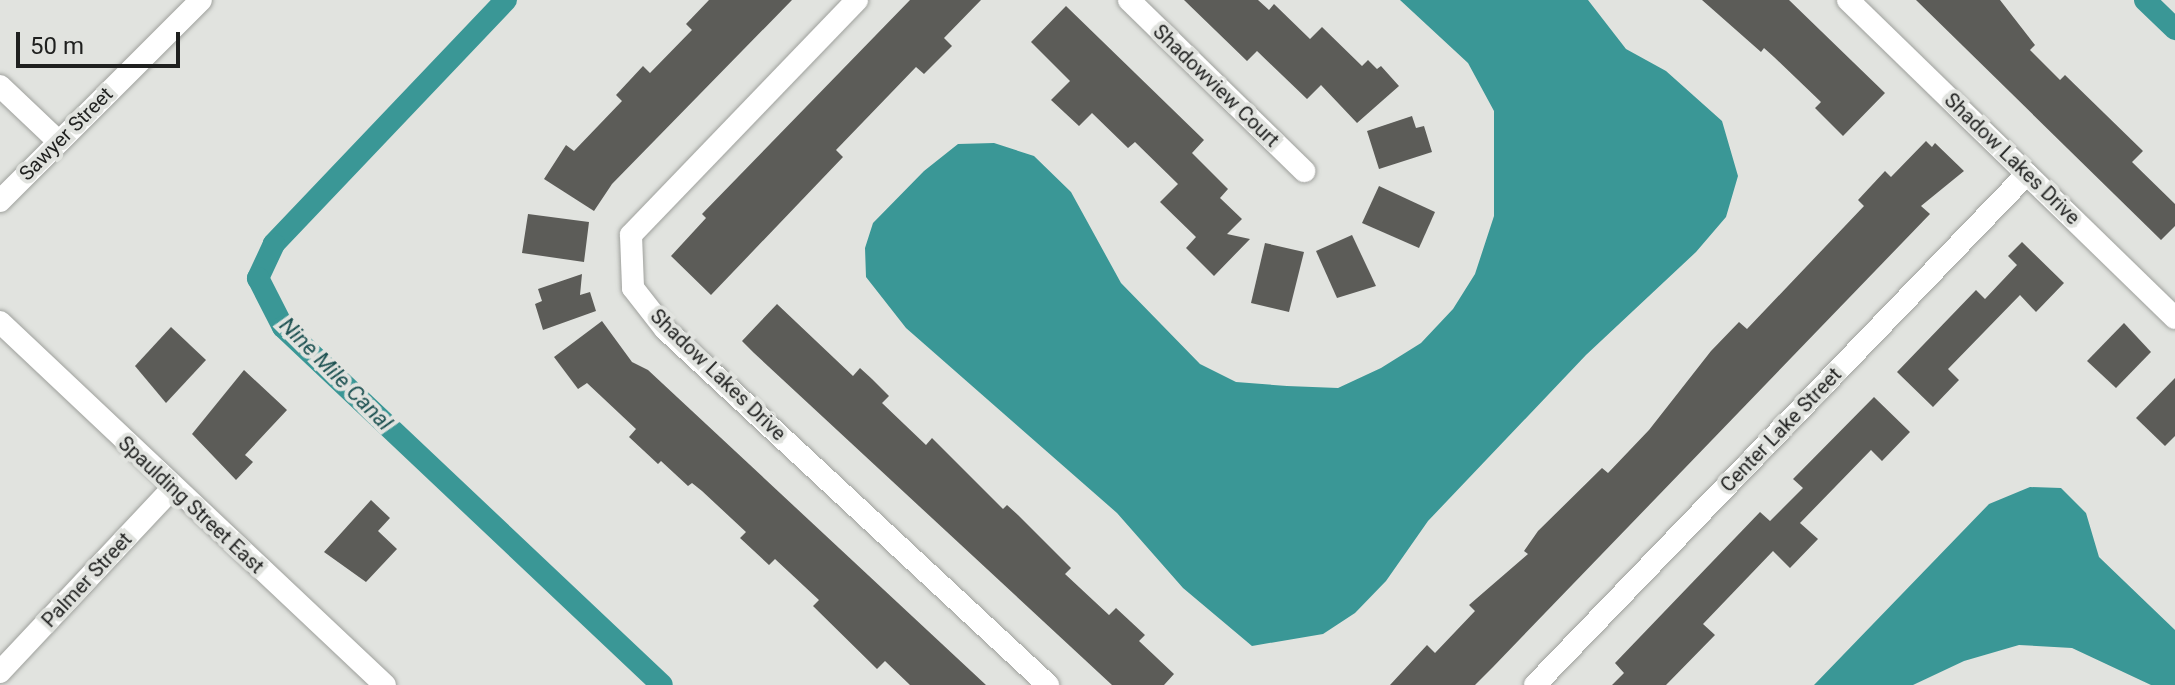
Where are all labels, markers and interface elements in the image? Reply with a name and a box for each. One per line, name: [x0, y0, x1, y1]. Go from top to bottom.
scale bar: [20, 16, 184, 66]
street label: Shadowview Court: [1148, 20, 1284, 152]
text: 50 m: [30, 32, 84, 60]
street label: Sawyer Street: [14, 82, 118, 186]
street label: Shadow Lakes Drive: [1939, 88, 2085, 230]
street label: Shadow Lakes Drive: [645, 304, 791, 446]
water label: Nine Mile Canal: [274, 312, 398, 436]
street label: Center Lake Street: [1716, 363, 1846, 497]
street label: Spaulding Street East: [113, 431, 269, 579]
street label: Palmer Street: [37, 528, 137, 632]

